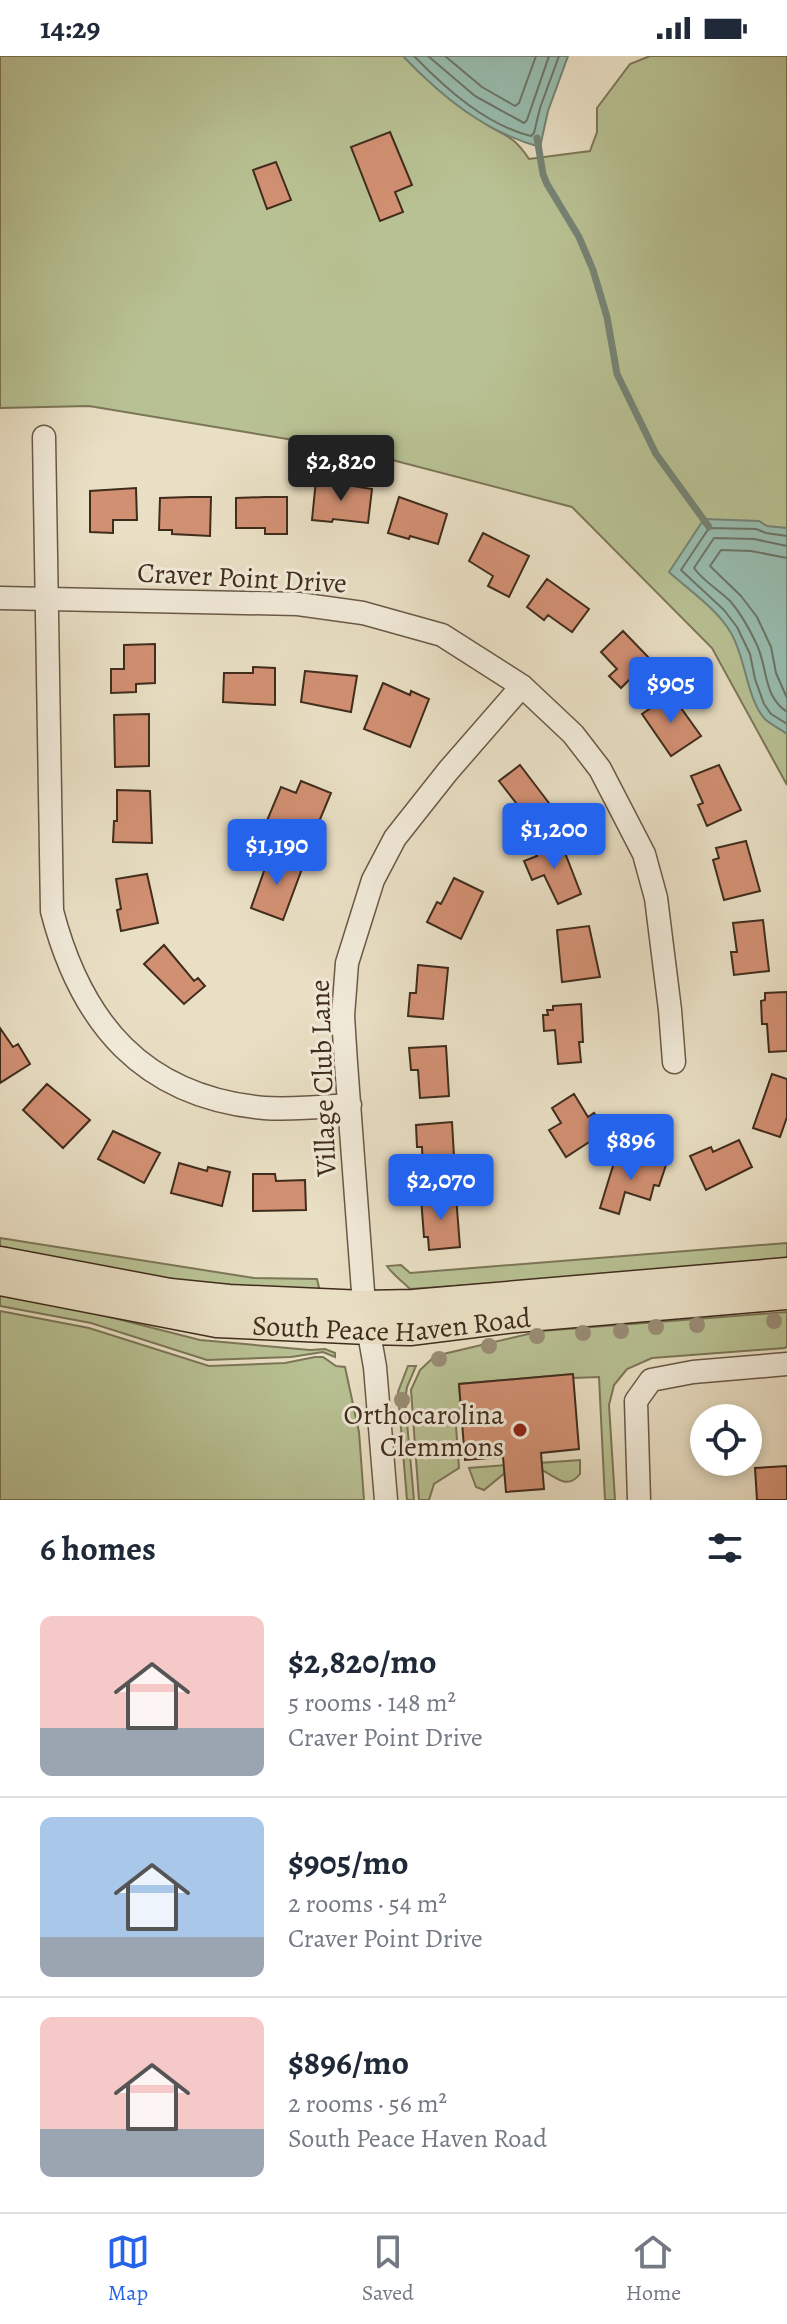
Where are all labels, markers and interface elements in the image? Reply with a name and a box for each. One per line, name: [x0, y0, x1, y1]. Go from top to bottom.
text: 14:29: [40, 8, 100, 48]
pin: $2,820: [276, 435, 406, 503]
text: $2,820: [306, 443, 376, 478]
street label: Craver Point Drive: [136, 554, 348, 602]
pin: $905: [624, 657, 718, 725]
text: $905: [647, 665, 695, 700]
pin: $1,200: [489, 803, 619, 871]
text: $1,200: [520, 811, 588, 846]
pin: $1,190: [212, 819, 342, 887]
text: $1,190: [246, 827, 308, 862]
street label: Village Club Lane: [301, 979, 345, 1178]
pin: $896: [584, 1114, 678, 1182]
text: $896: [607, 1122, 655, 1157]
pin: $2,070: [376, 1154, 506, 1222]
text: $2,070: [407, 1162, 475, 1197]
street label: South Peace Haven Road: [251, 1299, 533, 1351]
place label: Orthocarolina Clemmons: [344, 1396, 504, 1466]
map controls: [690, 1404, 762, 1476]
button: locate: [690, 1404, 762, 1476]
marker: Orthocarolina Clemmons: [511, 1421, 529, 1439]
text: 6 homes: [40, 1525, 156, 1572]
icon: filters: [703, 1526, 747, 1570]
text: $2,820/mo: [288, 1638, 436, 1685]
icon: home: [104, 1648, 200, 1744]
text: 5 rooms · 148 m²: [288, 1685, 456, 1720]
text: Craver Point Drive: [288, 1720, 483, 1755]
text: $905/mo: [288, 1839, 408, 1886]
icon: home: [104, 1849, 200, 1945]
text: 2 rooms · 54 m²: [288, 1886, 447, 1921]
text: Craver Point Drive: [288, 1921, 483, 1956]
text: $896/mo: [288, 2039, 409, 2086]
icon: home: [104, 2049, 200, 2145]
text: 2 rooms · 56 m²: [288, 2086, 447, 2121]
text: South Peace Haven Road: [288, 2121, 547, 2156]
tab: Map: [106, 2230, 150, 2308]
tab: Saved: [362, 2230, 414, 2308]
tab: Home: [626, 2230, 681, 2308]

